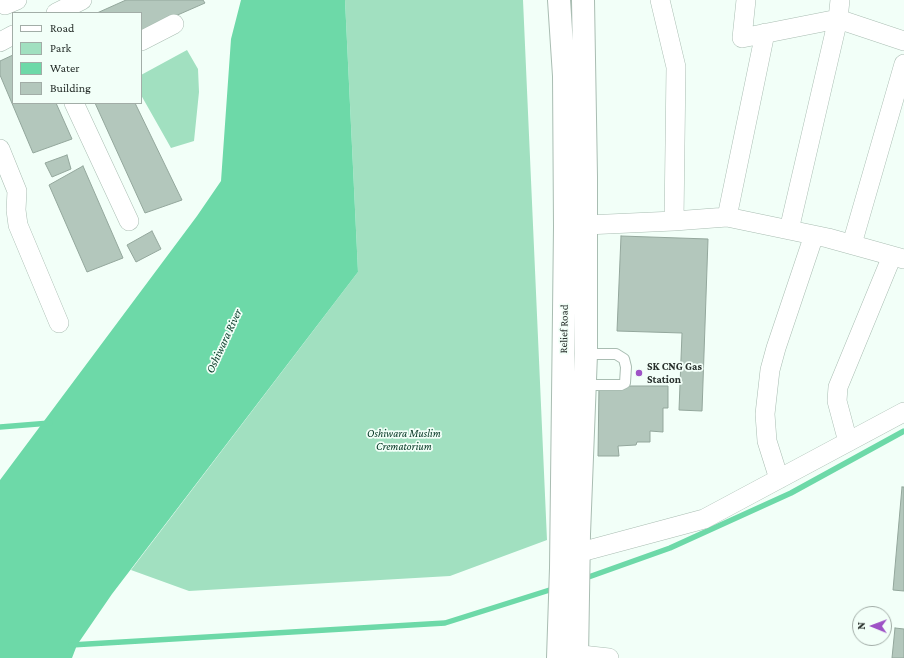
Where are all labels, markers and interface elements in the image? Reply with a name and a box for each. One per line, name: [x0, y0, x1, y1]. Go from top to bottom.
legend: [12, 12, 142, 104]
text: Road: [50, 21, 74, 35]
text: Park: [50, 41, 71, 55]
text: Water: [50, 61, 79, 75]
text: Building: [50, 81, 91, 95]
street label: Relief Road: [557, 304, 571, 354]
water label: Oshiwara River: [203, 307, 245, 375]
place label: SK CNG Gas Station: [647, 360, 702, 386]
marker: SK CNG Gas Station: [634, 368, 644, 378]
park label: Oshiwara Muslim Crematorium: [367, 427, 441, 453]
north arrow: [852, 606, 892, 646]
text: N: [855, 622, 867, 630]

